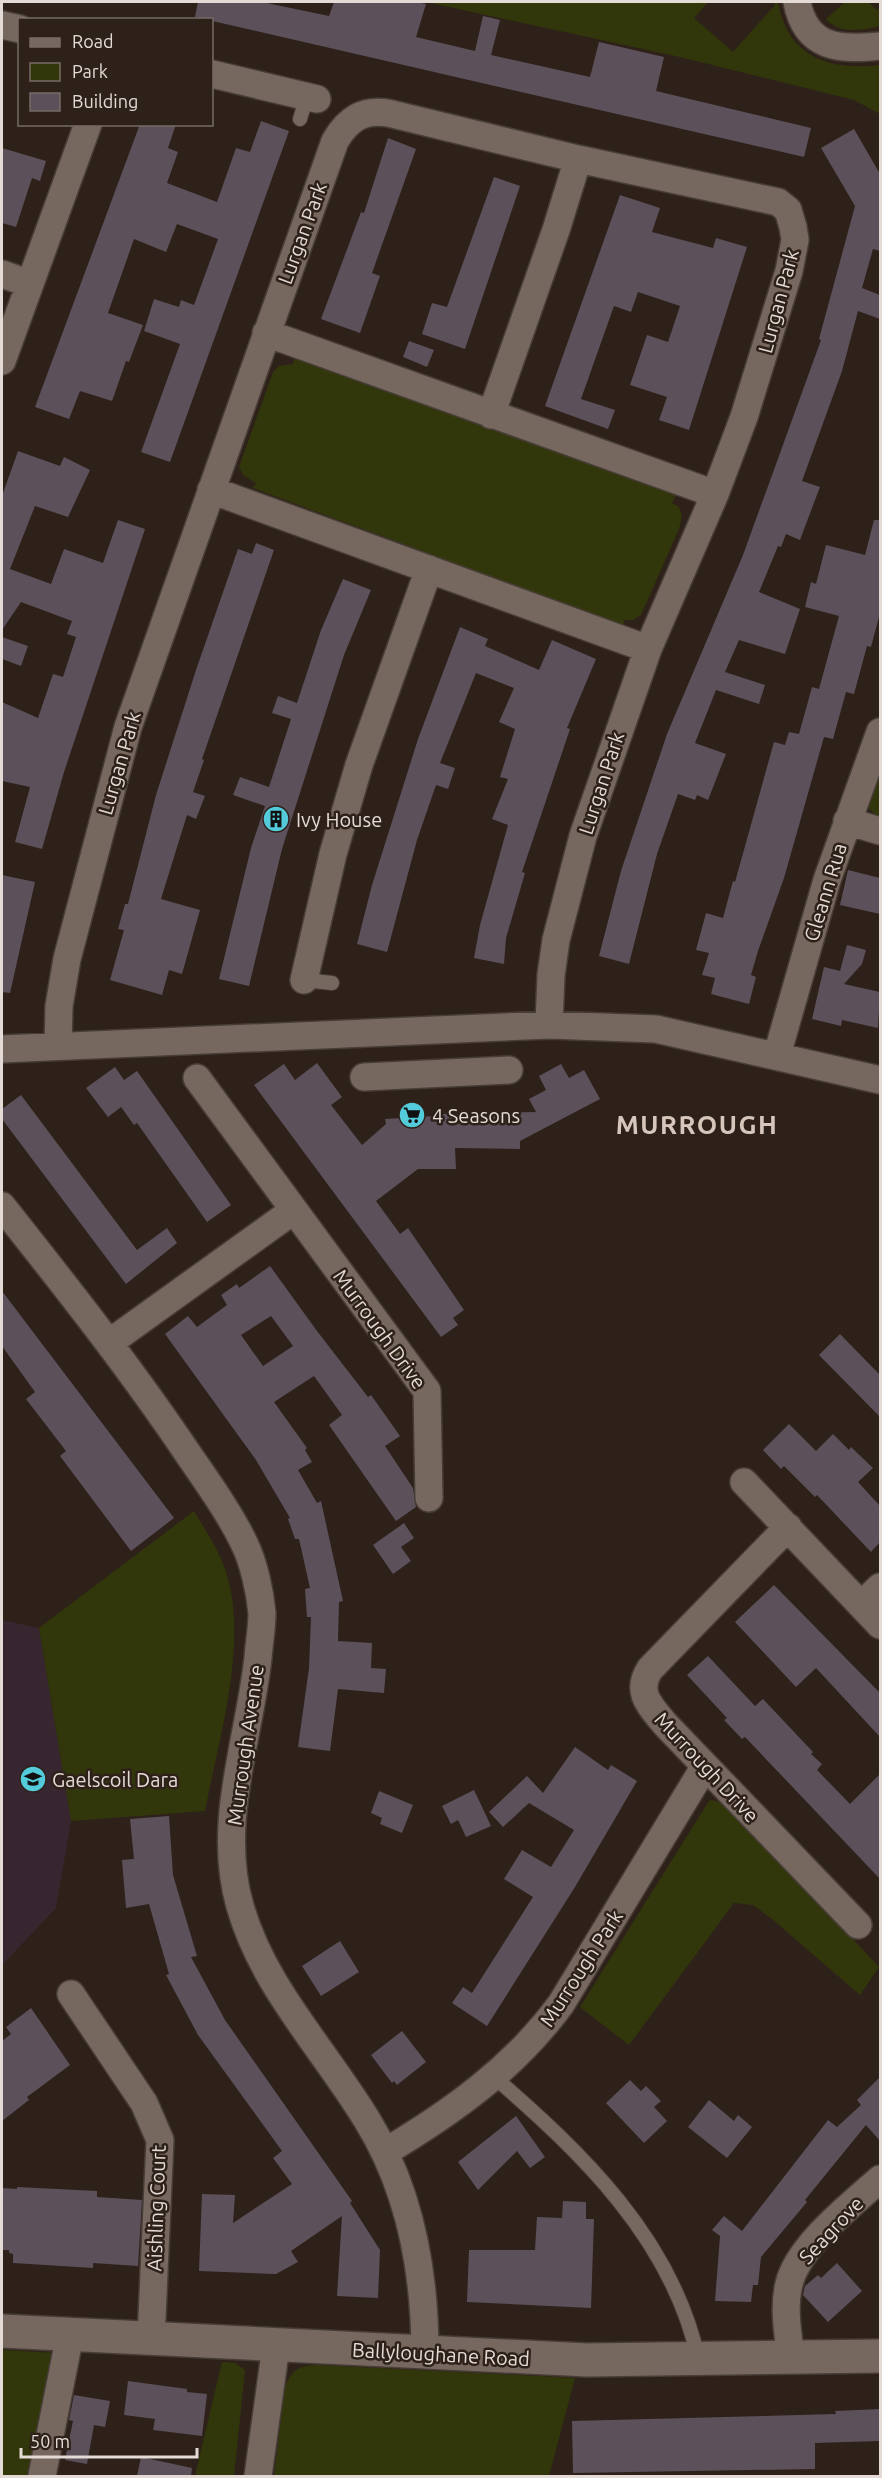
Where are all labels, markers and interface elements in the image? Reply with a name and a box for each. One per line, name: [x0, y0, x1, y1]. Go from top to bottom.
legend: [18, 18, 213, 126]
text: Road: [72, 31, 114, 51]
text: Park: [72, 61, 108, 81]
text: Building: [72, 91, 138, 111]
street label: Lurgan Park: [273, 179, 331, 287]
street label: Lurgan Park: [753, 246, 803, 356]
street label: Lurgan Park: [93, 709, 145, 817]
street label: Lurgan Park: [574, 729, 628, 837]
building icon: Ivy House: [261, 804, 291, 834]
place label: Ivy House: [296, 808, 382, 831]
street label: Gleann Rua: [799, 840, 851, 944]
supermarket icon: 4 Seasons: [397, 1100, 427, 1130]
place label: 4 Seasons: [432, 1104, 520, 1127]
district label: MURROUGH: [616, 1110, 778, 1139]
street label: Murrough Drive: [329, 1265, 431, 1393]
street label: Murrough Avenue: [222, 1663, 268, 1827]
street label: Murrough Drive: [650, 1707, 764, 1827]
school or university icon: Gaelscoil Dara: [18, 1764, 48, 1794]
place label: Gaelscoil Dara: [52, 1768, 178, 1791]
street label: Murrough Park: [535, 1905, 627, 2031]
street label: Aishling Court: [142, 2144, 170, 2272]
street label: Seagrove: [794, 2192, 868, 2268]
street label: Ballyloughane Road: [352, 2338, 530, 2370]
scale bar: [21, 2421, 196, 2459]
text: 50 m: [30, 2431, 70, 2451]

